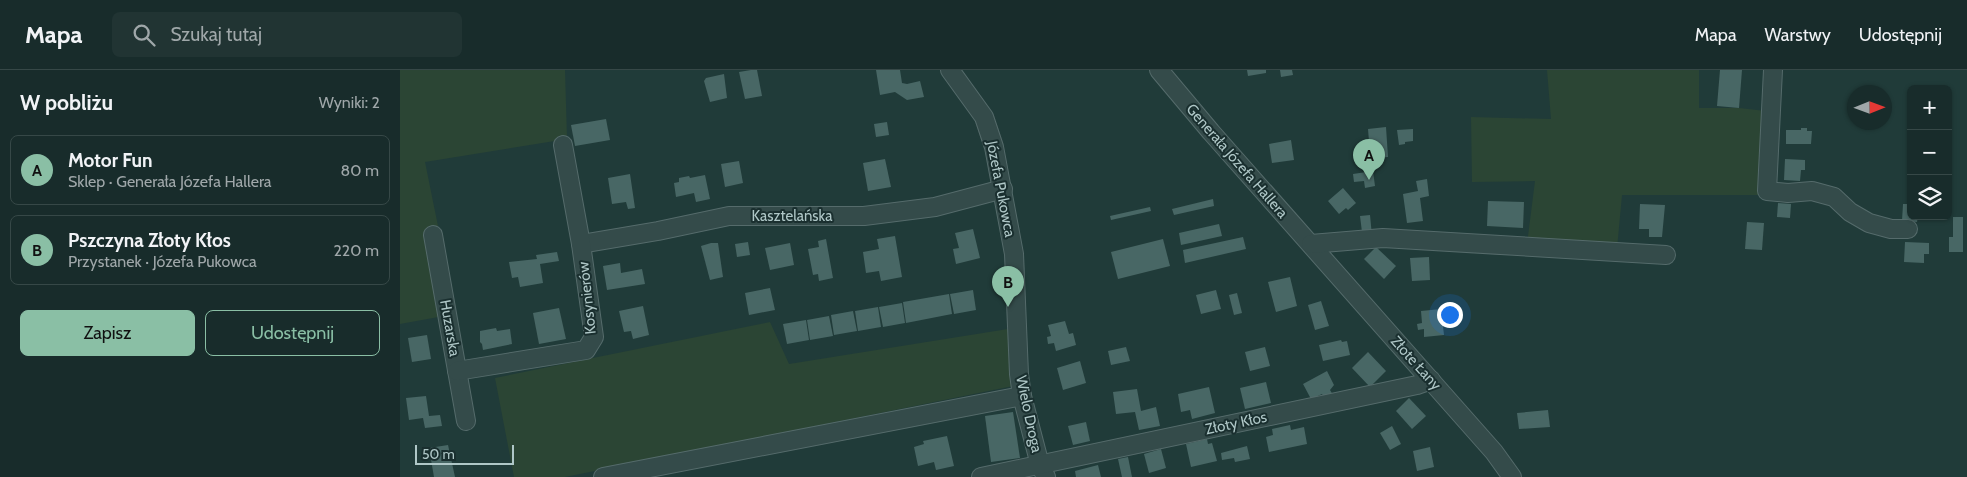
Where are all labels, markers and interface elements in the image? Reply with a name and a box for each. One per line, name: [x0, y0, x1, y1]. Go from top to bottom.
search box: [112, 12, 462, 57]
text: Mapa: [25, 20, 82, 49]
icon: search: [130, 21, 158, 49]
text: Szukaj tutaj: [170, 23, 262, 46]
text: Mapa: [1695, 24, 1737, 46]
text: Warstwy: [1765, 24, 1831, 46]
text: Udostępnij: [1859, 24, 1942, 46]
north arrow: [1847, 85, 1892, 130]
map controls: [1907, 85, 1952, 220]
button: +: [1907, 85, 1952, 130]
text: W pobliżu: [20, 90, 113, 115]
text: Wyniki: 2: [319, 93, 380, 112]
street label: Generała Józefa Hallera: [1182, 100, 1292, 222]
button: −: [1907, 130, 1952, 175]
street label: Józefa Pukowca: [983, 138, 1019, 239]
pin: A: [1353, 139, 1385, 180]
text: Motor Fun: [68, 149, 153, 172]
text: A: [32, 161, 42, 180]
text: 80 m: [341, 161, 379, 180]
text: Sklep · Generała Józefa Hallera: [68, 172, 272, 191]
button: layers: [1907, 175, 1952, 220]
street label: Kasztelańska: [752, 207, 833, 225]
text: Pszczyna Złoty Kłos: [68, 229, 231, 252]
text: B: [32, 241, 42, 260]
text: 220 m: [333, 241, 379, 260]
text: Przystanek · Józefa Pukowca: [68, 252, 257, 271]
street label: Kosynierów: [574, 261, 600, 335]
pin: B: [992, 266, 1024, 307]
street label: Huzarska: [436, 298, 464, 359]
your location: [1437, 302, 1463, 328]
button: Zapisz: [20, 310, 195, 356]
button: Udostępnij: [205, 310, 380, 356]
street label: Złote Łany: [1387, 332, 1445, 394]
street label: Wielo Droga: [1012, 374, 1046, 455]
street label: Złoty Kłos: [1204, 408, 1268, 438]
scale bar: [415, 442, 514, 465]
text: 50 m: [422, 445, 455, 463]

